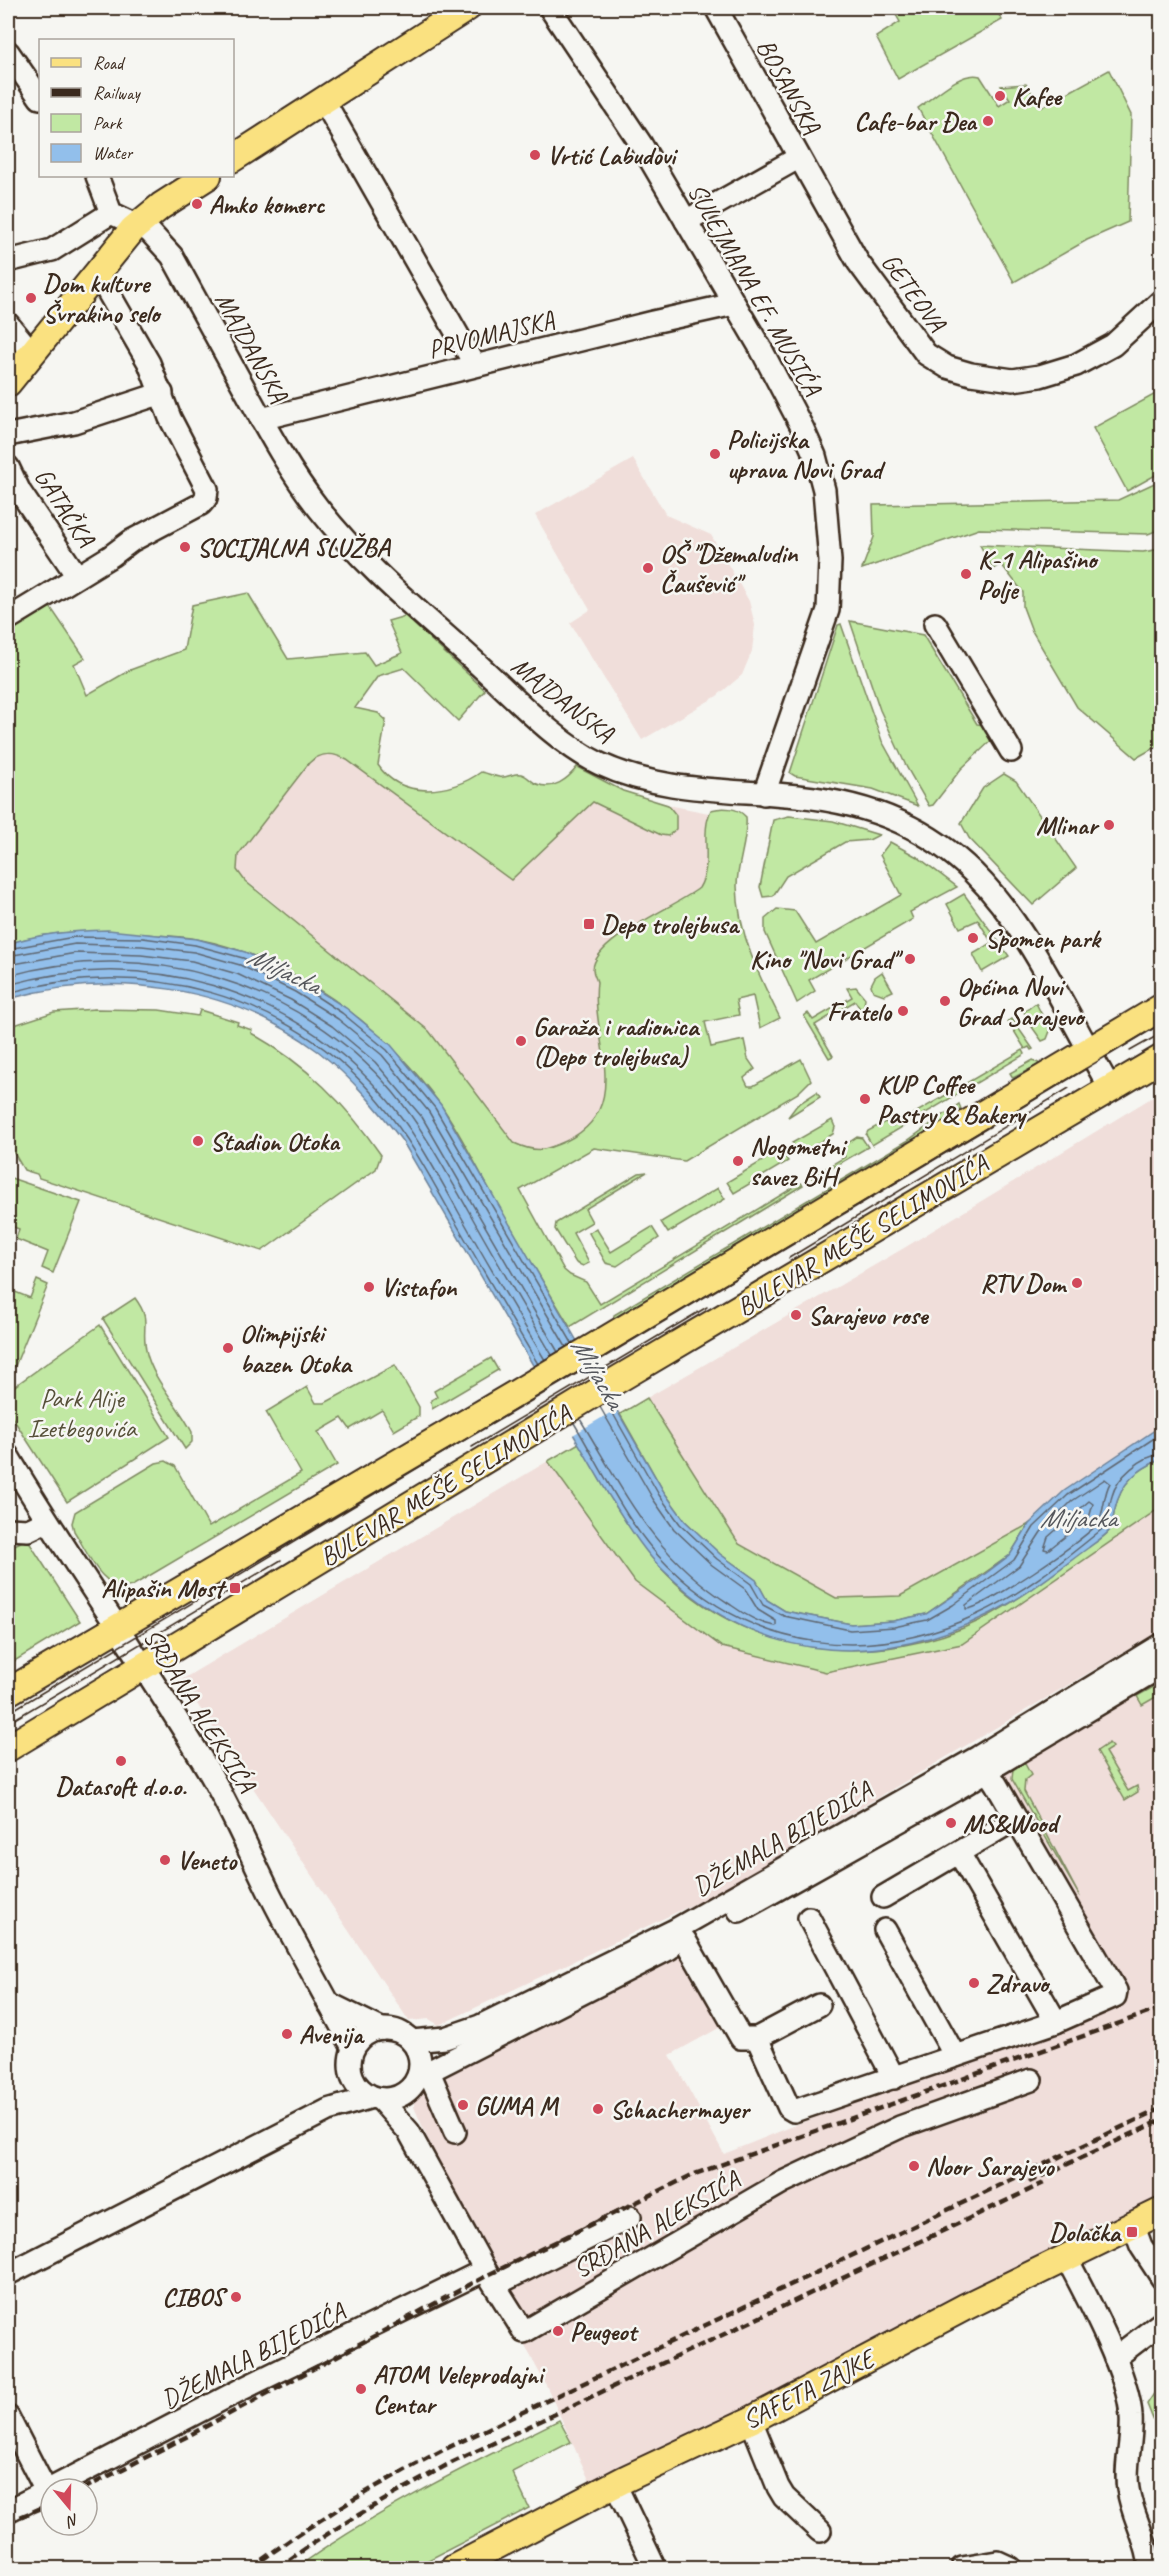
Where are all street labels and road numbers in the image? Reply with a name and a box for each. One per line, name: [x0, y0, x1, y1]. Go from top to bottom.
street label: BOSANSKA: [749, 33, 829, 140]
street label: SULEJMANA EF. MUSIĆA: [680, 177, 830, 403]
street label: GETEOVA: [874, 247, 954, 340]
street label: MAJDANSKA: [208, 286, 296, 409]
street label: PRVOMAJSKA: [425, 303, 559, 366]
street label: GATAČKA: [27, 462, 103, 554]
street label: MAJDANSKA: [505, 649, 621, 750]
street label: BULEVAR MEŠE SELIMOVIĆA: [731, 1146, 996, 1324]
street label: BULEVAR MEŠE SELIMOVIĆA: [314, 1396, 579, 1574]
street label: SRĐANA ALEKSIĆA: [136, 1622, 264, 1800]
street label: DŽEMALA BIJEDIĆA: [687, 1773, 879, 1903]
street label: SRĐANA ALEKSIĆA: [567, 2162, 747, 2286]
street label: DŽEMALA BIJEDIĆA: [156, 2294, 352, 2416]
street label: SAFETA ZAJKE: [737, 2341, 883, 2437]

